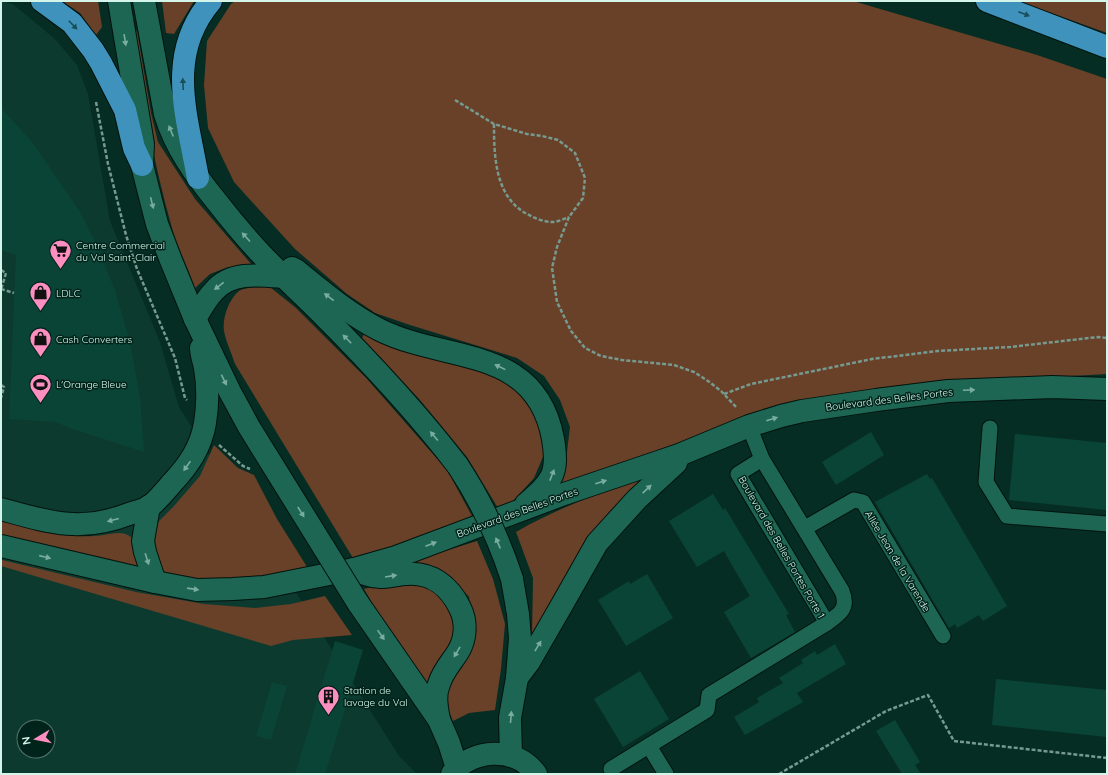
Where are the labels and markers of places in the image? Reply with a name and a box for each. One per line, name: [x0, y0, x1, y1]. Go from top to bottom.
supermarket icon: Centre Commercial du Val Saint-Clair: [48, 238, 74, 271]
place label: Centre Commercial du Val Saint-Clair: [76, 239, 165, 264]
shop icon: LDLC: [27, 280, 53, 313]
place label: LDLC: [56, 287, 81, 300]
shop icon: Cash Converters: [27, 326, 53, 359]
place label: Cash Converters: [56, 333, 133, 346]
sports icon: L'Orange Bleue: [27, 371, 53, 404]
place label: L'Orange Bleue: [56, 378, 127, 391]
building icon: Station de lavage du Val: [315, 683, 341, 716]
place label: Station de lavage du Val: [344, 684, 408, 709]

